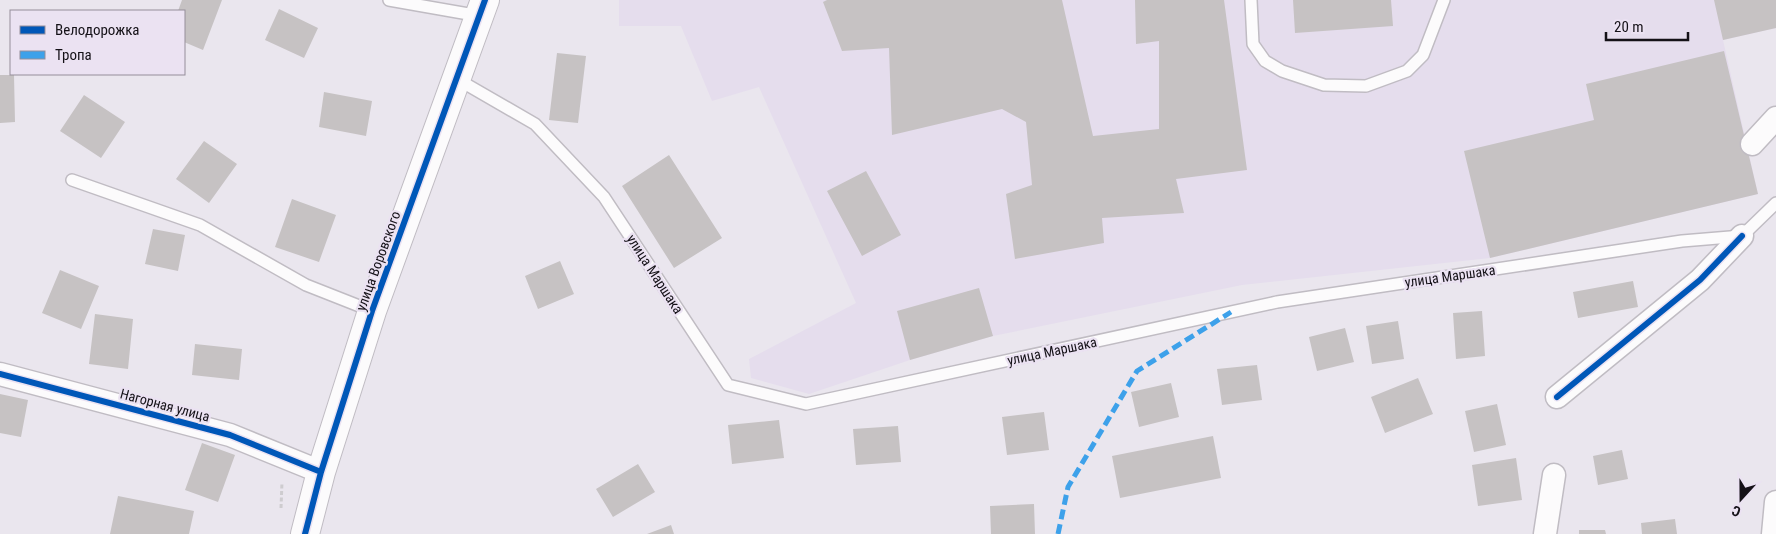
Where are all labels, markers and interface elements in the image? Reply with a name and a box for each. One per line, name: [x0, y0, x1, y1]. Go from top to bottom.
legend: [10, 10, 185, 75]
scale bar: [1606, 10, 1688, 42]
text: 20 m: [1614, 18, 1644, 36]
text: Велодорожка: [55, 21, 140, 39]
text: Тропа: [55, 46, 92, 64]
street label: улица Воровского: [353, 209, 403, 313]
street label: улица Маршака: [623, 231, 687, 317]
street label: улица Маршака: [1404, 262, 1496, 290]
street label: улица Маршака: [1006, 334, 1098, 368]
street label: Нагорная улица: [118, 385, 212, 425]
north arrow: [1716, 474, 1766, 524]
text: С: [1730, 502, 1743, 520]

